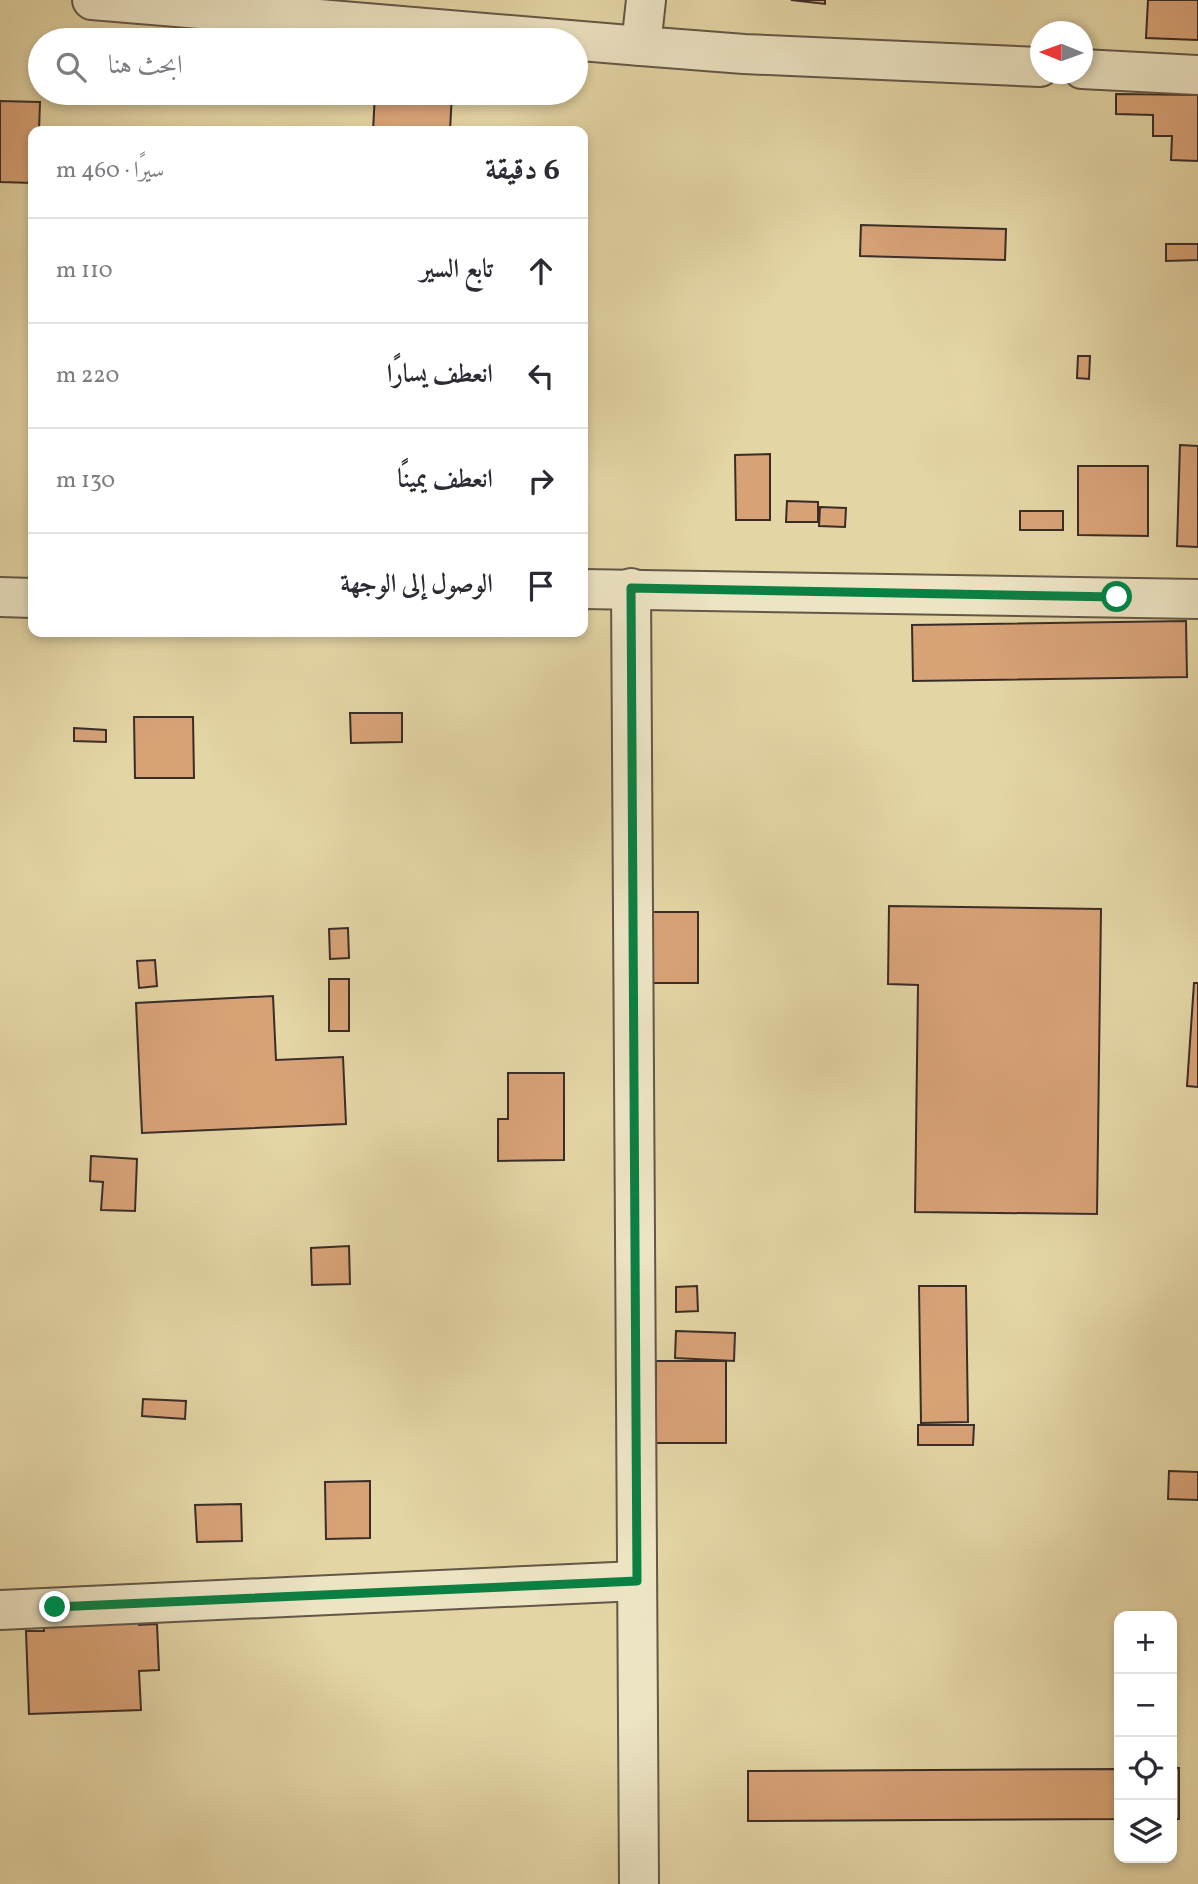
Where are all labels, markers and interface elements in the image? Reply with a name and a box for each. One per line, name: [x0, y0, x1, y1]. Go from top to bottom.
north arrow: [1030, 21, 1093, 84]
search box: [28, 28, 588, 105]
icon: search: [52, 48, 90, 86]
text: ابحث هنا: [108, 48, 183, 84]
text: 6 دقيقة: [485, 150, 560, 192]
text: سيرًا · 460 m: [56, 155, 164, 187]
text: تابع السير: [420, 252, 493, 288]
icon: ahead: [522, 252, 560, 290]
text: 110 m: [56, 255, 113, 287]
text: انعطف يسارًا: [387, 357, 493, 393]
icon: left: [522, 357, 560, 395]
text: 220 m: [56, 360, 119, 392]
text: انعطف يمينًا: [397, 462, 493, 498]
icon: right: [522, 462, 560, 500]
text: 130 m: [56, 465, 115, 497]
text: الوصول إلى الوجهة: [340, 567, 493, 603]
icon: arrive: [522, 567, 560, 605]
route start: [1101, 581, 1132, 612]
route end: [39, 1591, 70, 1622]
map controls: [1114, 1611, 1177, 1863]
button: +: [1114, 1611, 1177, 1674]
button: −: [1114, 1674, 1177, 1737]
button: locate: [1114, 1737, 1177, 1800]
button: layers: [1114, 1800, 1177, 1863]

